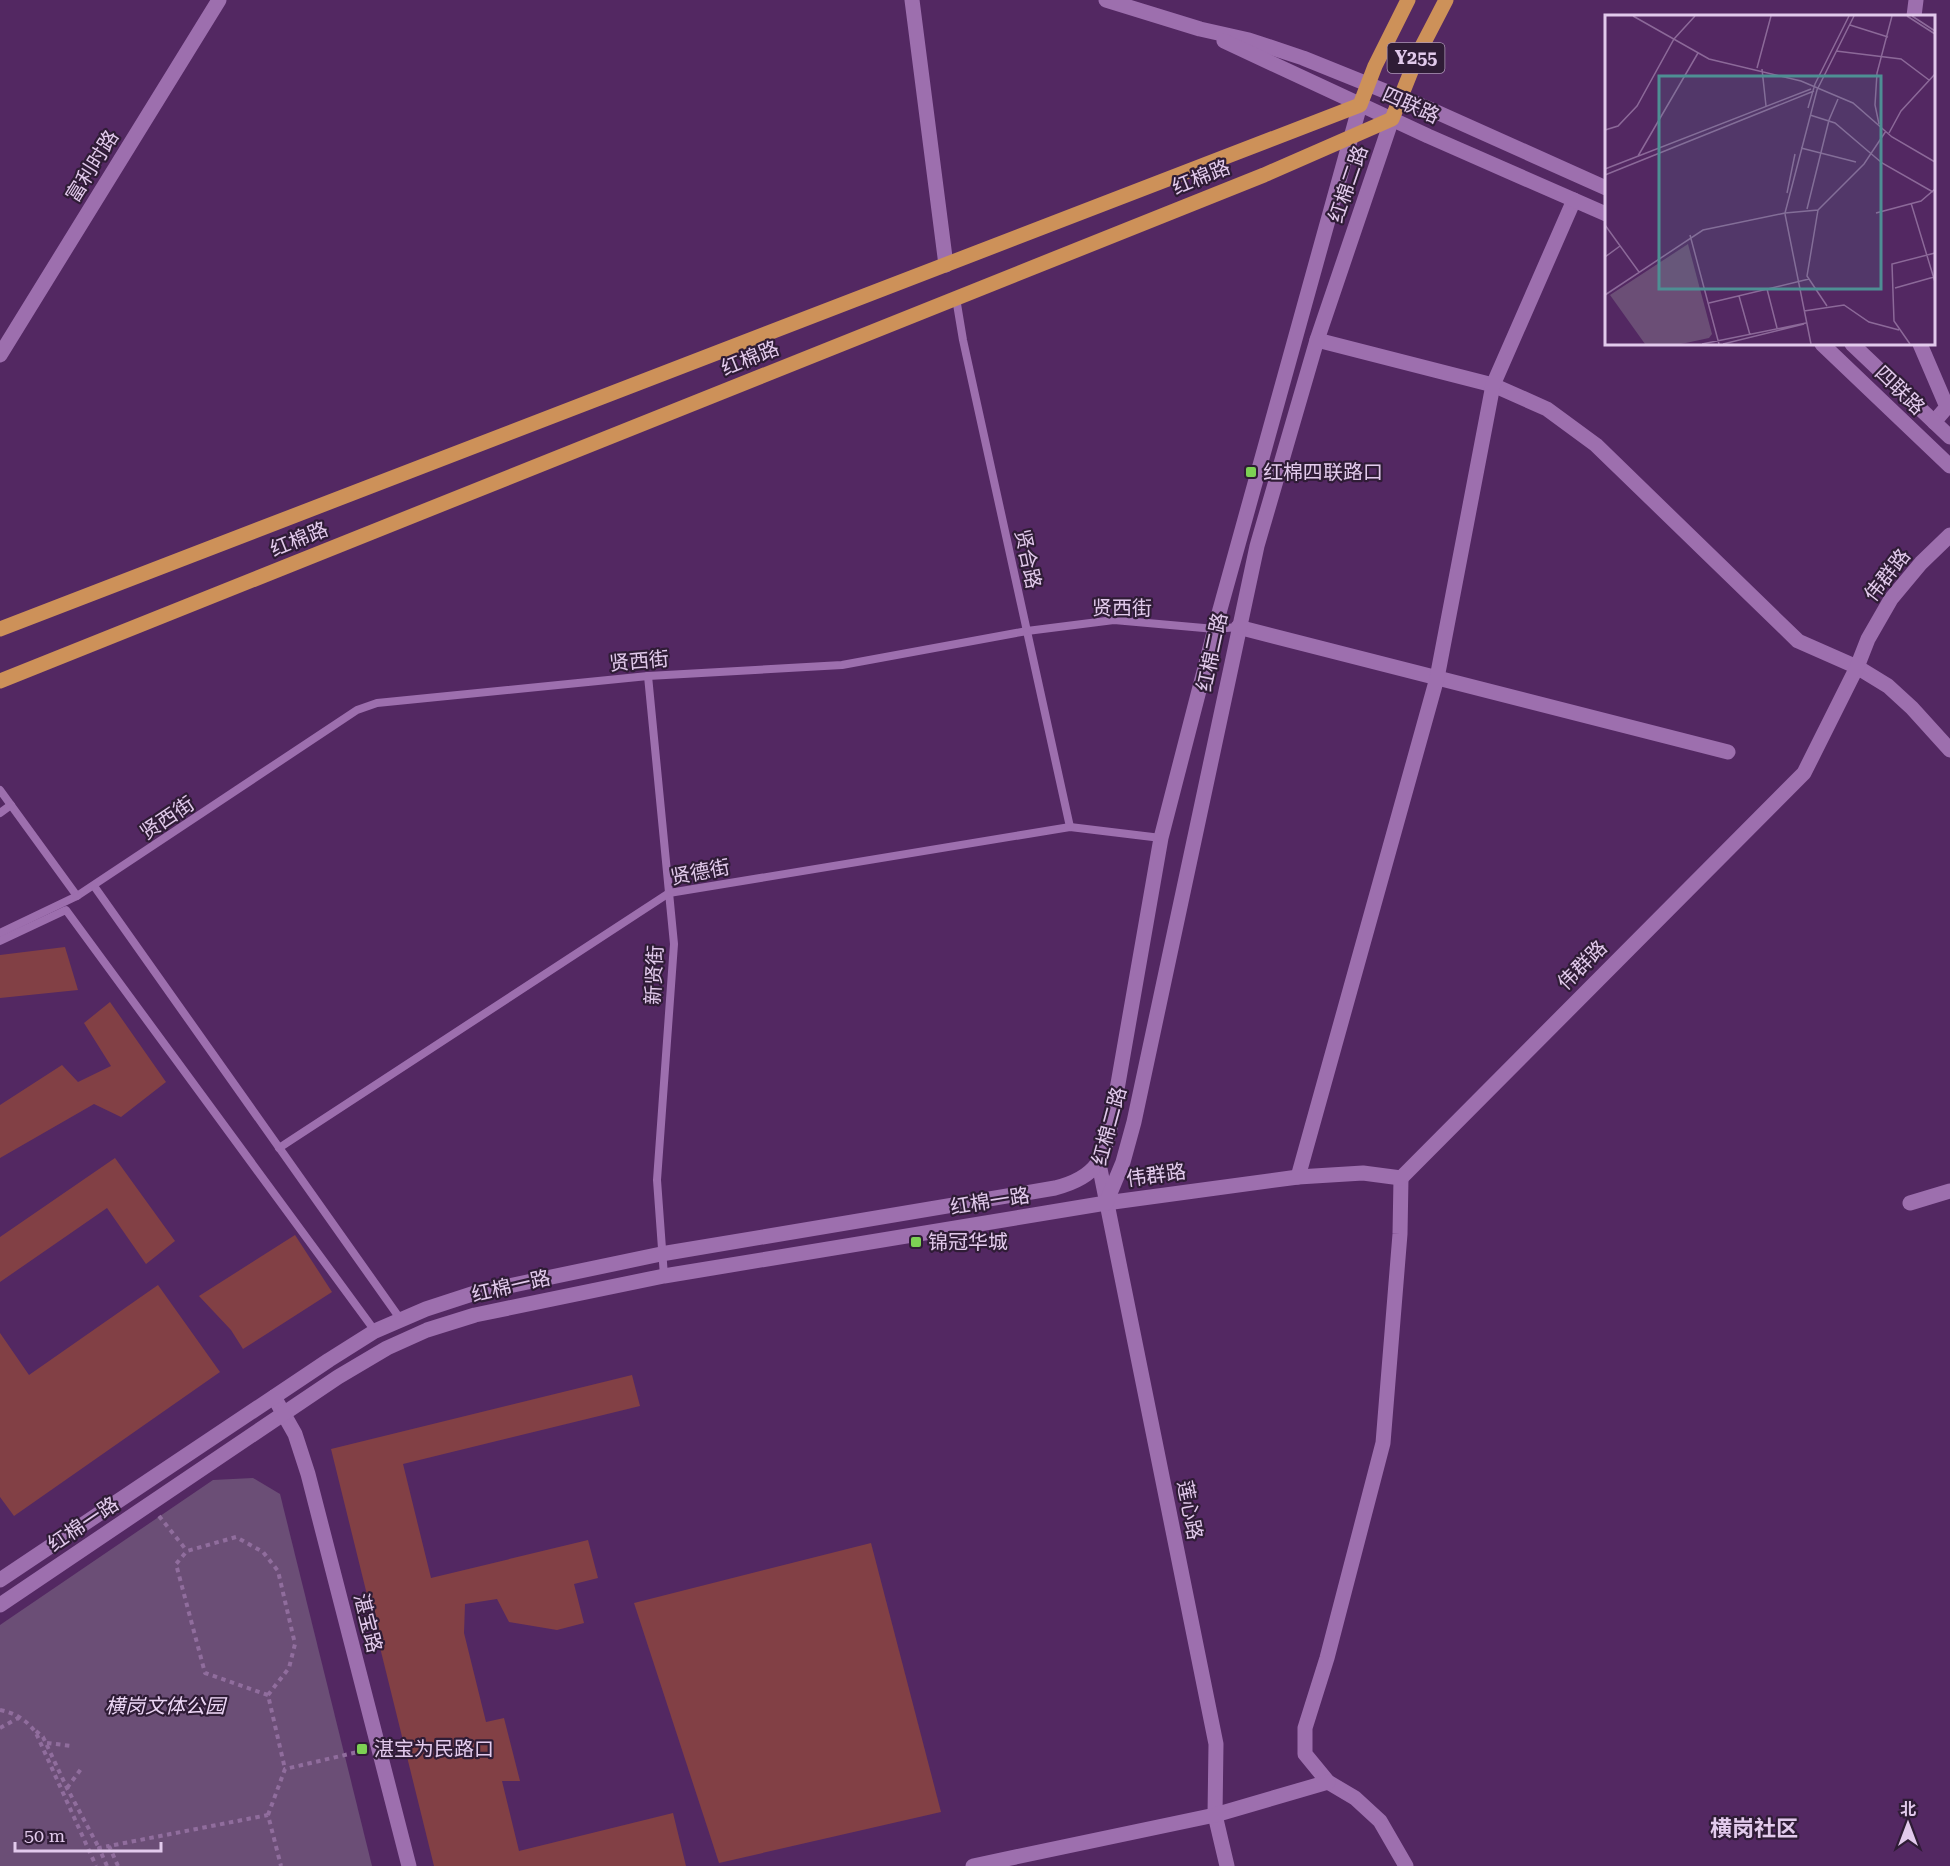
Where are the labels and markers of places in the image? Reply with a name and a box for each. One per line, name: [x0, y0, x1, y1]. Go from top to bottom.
place label: 红棉四联路口: [1263, 460, 1383, 484]
marker: 红棉四联路口: [1244, 465, 1258, 479]
place label: 锦冠华城: [928, 1230, 1008, 1254]
marker: 锦冠华城: [909, 1235, 923, 1249]
place label: 湛宝为民路口: [374, 1737, 494, 1761]
marker: 湛宝为民路口: [355, 1742, 369, 1756]

